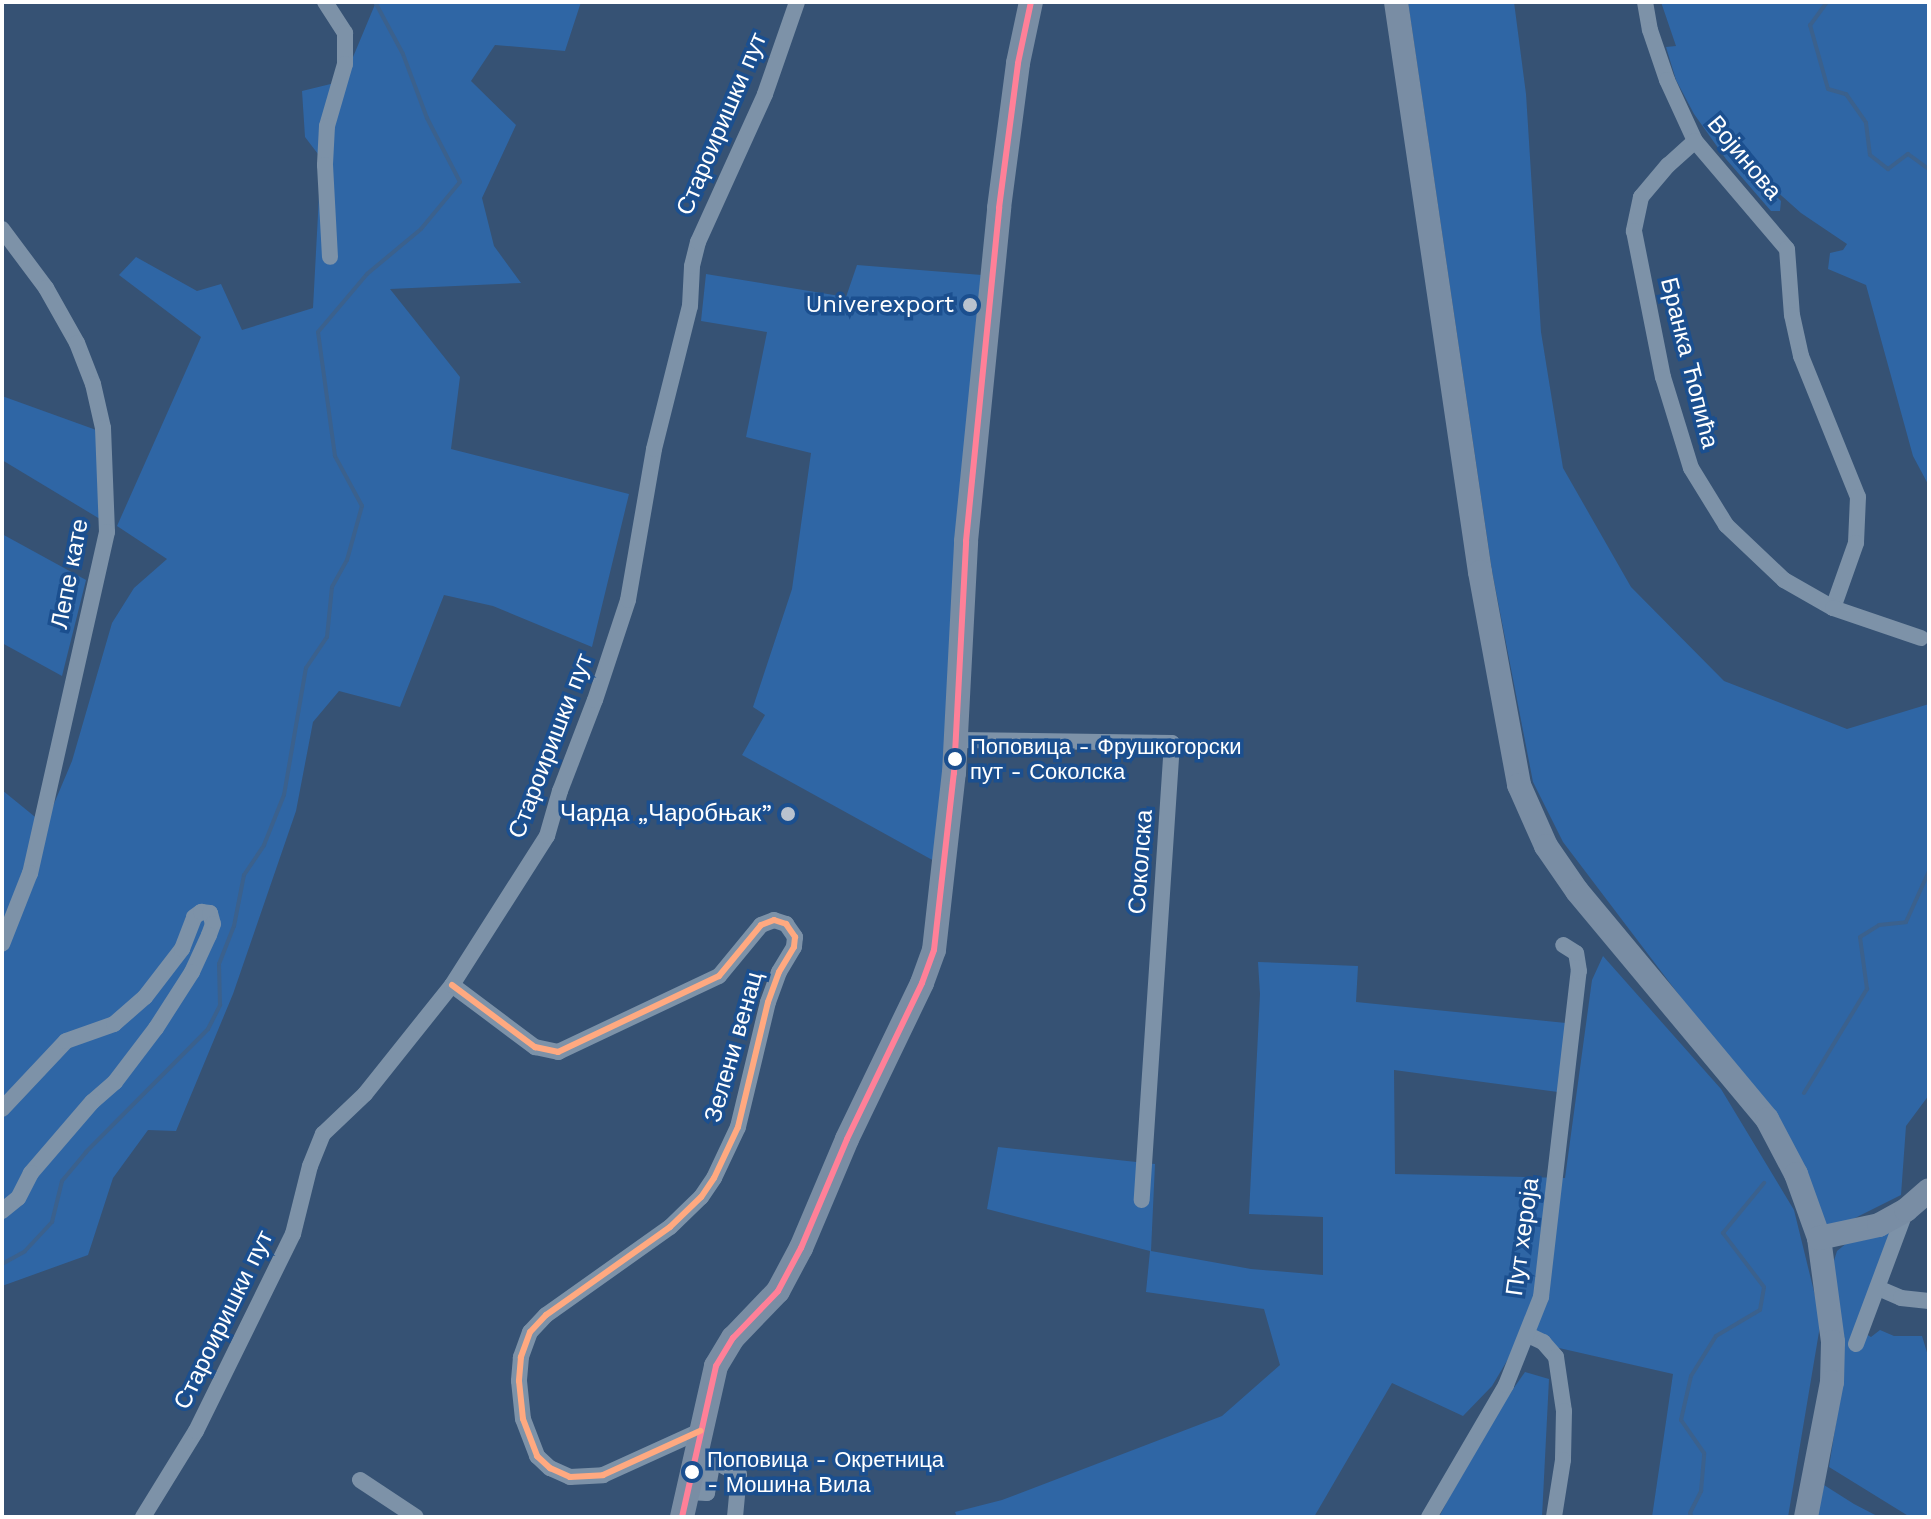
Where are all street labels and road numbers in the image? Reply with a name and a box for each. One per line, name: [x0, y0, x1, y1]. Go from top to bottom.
street label: Староиришки пут: [671, 28, 773, 220]
street label: Војинова: [1701, 110, 1787, 206]
street label: Бранка Ћопића: [1654, 275, 1724, 451]
street label: Лепе кате: [45, 517, 95, 631]
street label: Староиришки пут: [503, 650, 599, 842]
street label: Соколска: [1123, 809, 1159, 915]
street label: Зелени венац: [699, 968, 769, 1126]
street label: Пут хероја: [1500, 1176, 1546, 1298]
street label: Староиришки пут: [168, 1226, 280, 1414]

